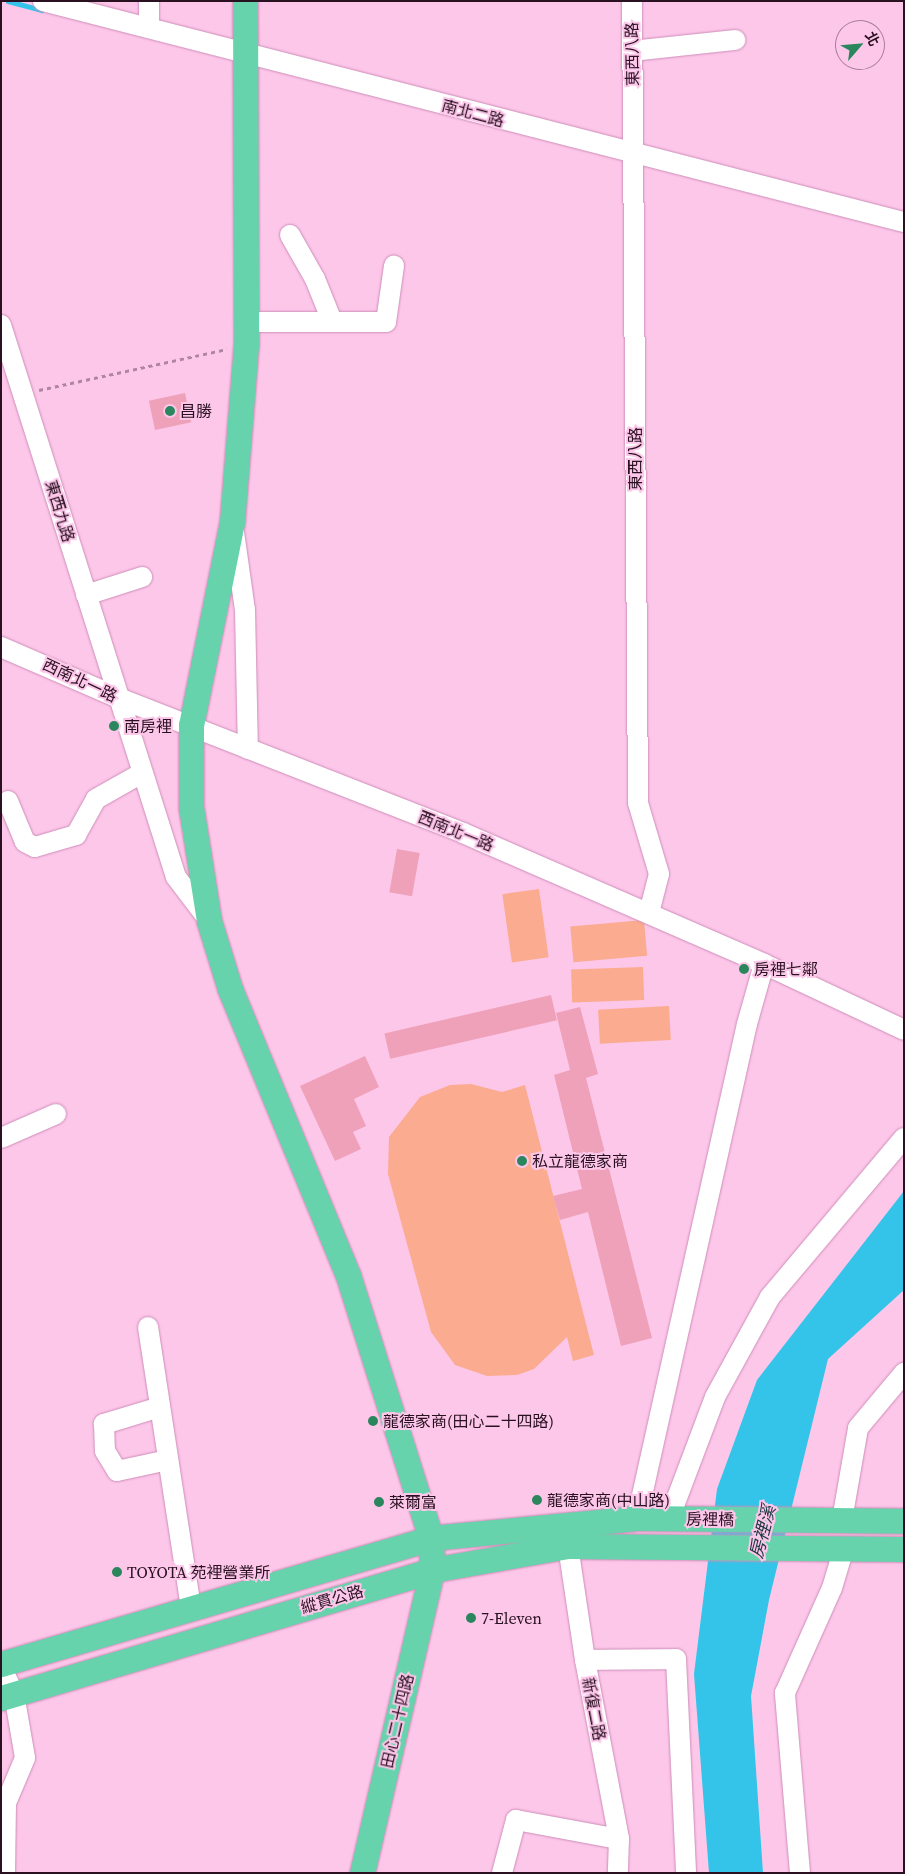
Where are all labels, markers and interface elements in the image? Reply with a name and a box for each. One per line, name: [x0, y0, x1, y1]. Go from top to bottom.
north arrow: [835, 20, 885, 70]
street label: 東西八路: [622, 22, 642, 86]
text: 北: [860, 28, 885, 49]
street label: 南北二路: [440, 95, 506, 131]
place label: 昌勝: [180, 401, 212, 421]
marker: 昌勝: [164, 405, 176, 417]
street label: 東西八路: [625, 427, 645, 491]
street label: 東西九路: [41, 478, 79, 544]
street label: 西南北一路: [40, 654, 120, 706]
place label: 南房裡: [124, 716, 172, 736]
marker: 南房裡: [108, 720, 120, 732]
street label: 西南北一路: [415, 807, 497, 855]
place label: 房裡七鄰: [754, 959, 818, 979]
marker: 房裡七鄰: [738, 963, 750, 975]
place label: 私立龍德家商: [532, 1151, 628, 1171]
marker: 私立龍德家商: [516, 1155, 528, 1167]
place label: 龍德家商(田心二十四路): [383, 1411, 554, 1431]
marker: 龍德家商(田心二十四路): [367, 1415, 379, 1427]
place label: 龍德家商(中山路): [547, 1490, 670, 1510]
place label: 萊爾富: [389, 1492, 437, 1512]
marker: 龍德家商(中山路): [531, 1494, 543, 1506]
marker: 萊爾富: [373, 1496, 385, 1508]
water label: 房裡溪: [746, 1503, 780, 1561]
street label: 房裡橋: [686, 1509, 734, 1529]
place label: TOYOTA 苑裡營業所: [127, 1562, 271, 1582]
marker: TOYOTA 苑裡營業所: [111, 1566, 123, 1578]
street label: 縱貫公路: [299, 1581, 365, 1617]
place label: 7-Eleven: [481, 1608, 542, 1628]
marker: 7-Eleven: [465, 1612, 477, 1624]
street label: 田心二十四路: [377, 1672, 417, 1770]
street label: 新復二路: [578, 1676, 610, 1742]

